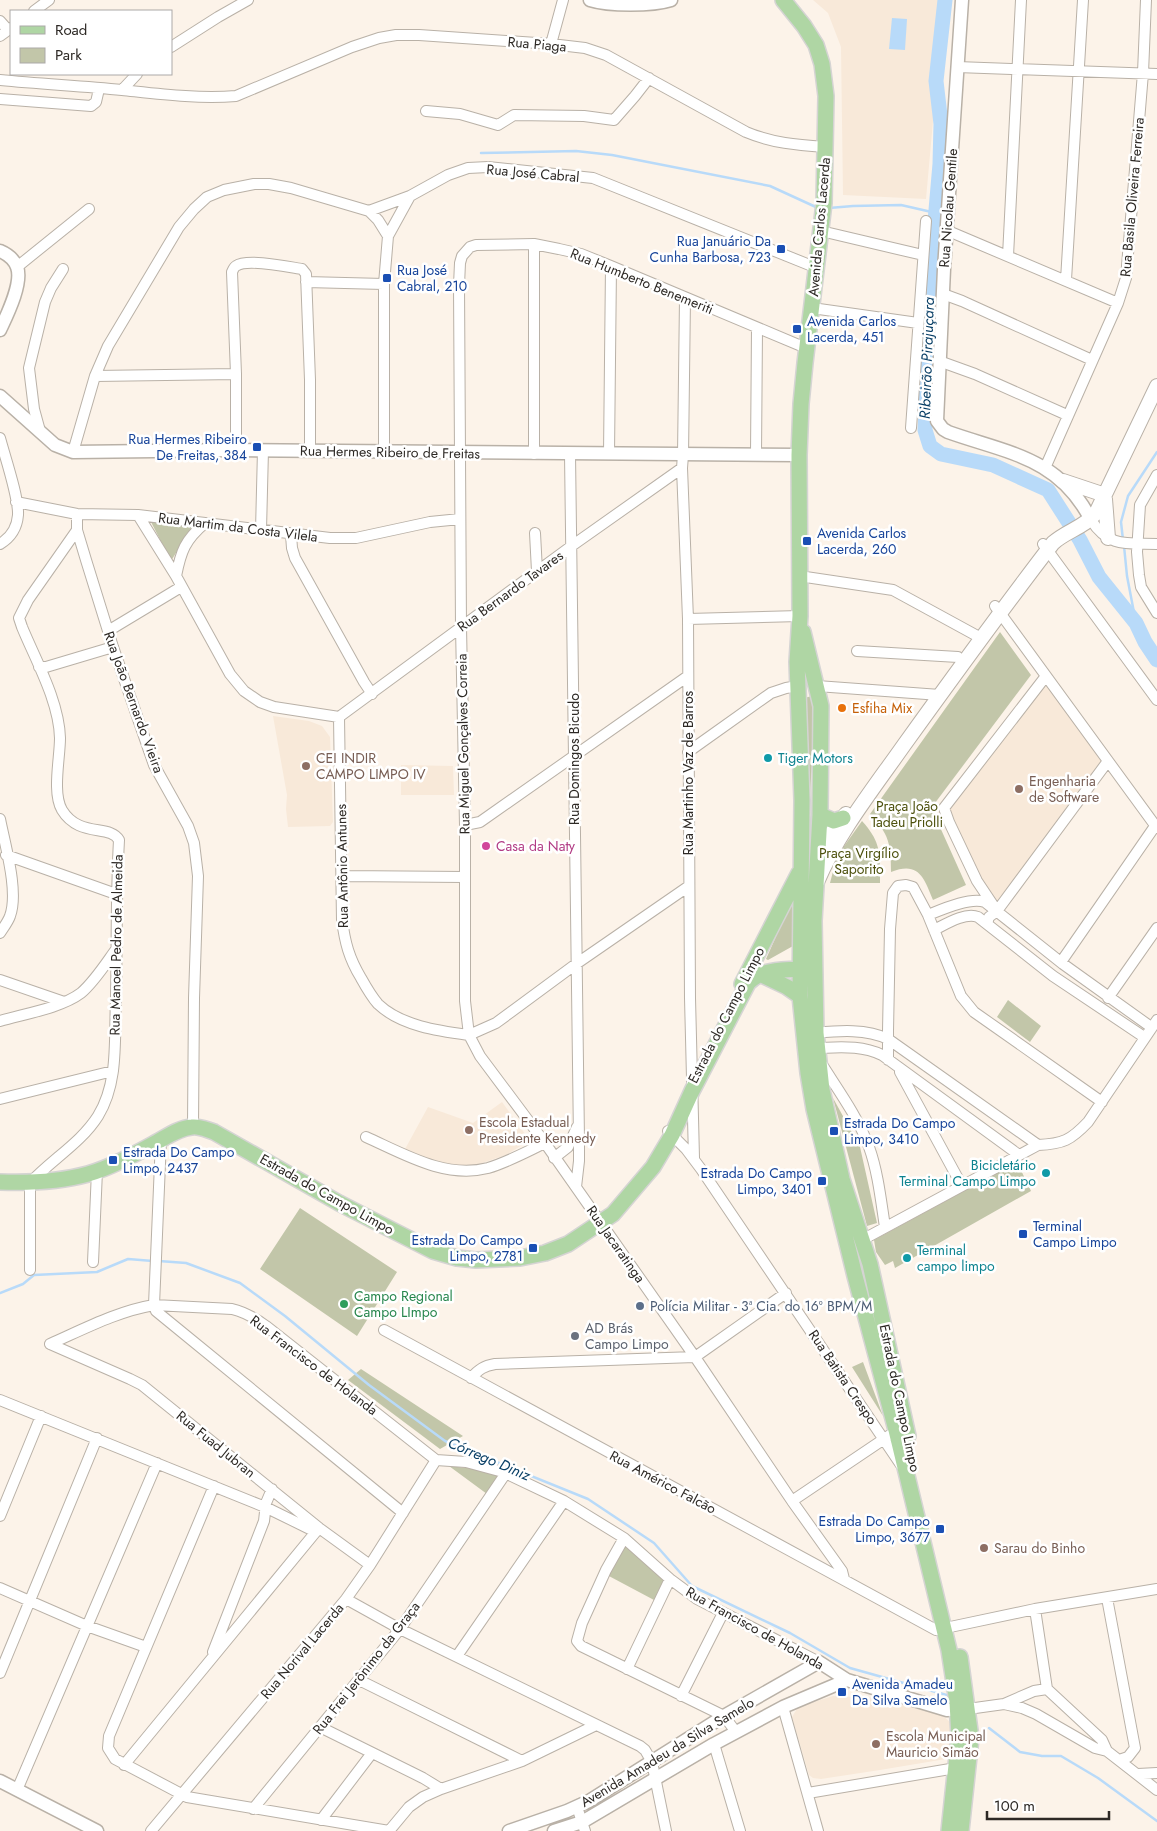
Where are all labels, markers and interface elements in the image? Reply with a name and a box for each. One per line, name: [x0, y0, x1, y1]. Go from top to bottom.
legend: [10, 10, 172, 75]
text: Road: [55, 19, 87, 41]
street label: Rua Piaga: [507, 31, 567, 57]
text: Park: [55, 44, 82, 66]
street label: Rua Basila Oliveira Ferreira: [1115, 116, 1149, 278]
street label: Rua Nicolau Gentile: [934, 148, 962, 268]
street label: Avenida Carlos Lacerda: [803, 156, 835, 298]
street label: Rua José Cabral: [486, 159, 580, 187]
place label: Rua Januário Da Cunha Barbosa, 723: [650, 231, 771, 267]
street label: Rua Humberto Benemeriti: [567, 243, 717, 319]
marker: Rua Januário Da Cunha Barbosa, 723: [775, 243, 787, 255]
place label: Rua José Cabral, 210: [397, 260, 467, 296]
marker: Rua José Cabral, 210: [381, 272, 393, 284]
water label: Ribeirão Pirajuçara: [914, 296, 940, 419]
place label: Avenida Carlos Lacerda, 451: [807, 311, 897, 347]
marker: Avenida Carlos Lacerda, 451: [791, 323, 803, 335]
place label: Rua Hermes Ribeiro De Freitas, 384: [128, 429, 247, 465]
street label: Rua Hermes Ribeiro de Freitas: [300, 440, 481, 464]
marker: Rua Hermes Ribeiro De Freitas, 384: [251, 441, 263, 453]
street label: Rua Martim da Costa Vilela: [157, 507, 319, 547]
place label: Avenida Carlos Lacerda, 260: [817, 523, 907, 559]
marker: Avenida Carlos Lacerda, 260: [801, 535, 813, 547]
street label: Rua Bernardo Tavares: [453, 545, 567, 636]
street label: Rua João Bernardo Vieira: [99, 628, 169, 776]
street label: Rua Miguel Gonçalves Correia: [451, 653, 475, 835]
street label: Rua Martinho Vaz de Barros: [678, 690, 698, 855]
street label: Rua Domingos Bicudo: [564, 693, 584, 825]
place label: Esfiha Mix: [852, 698, 912, 718]
marker: Esfiha Mix: [836, 702, 848, 714]
place label: CEI INDIR CAMPO LIMPO IV: [316, 748, 426, 784]
place label: Tiger Motors: [778, 748, 853, 768]
marker: Tiger Motors: [762, 752, 774, 764]
marker: CEI INDIR CAMPO LIMPO IV: [300, 760, 312, 772]
place label: Engenharia de Software: [1029, 771, 1099, 807]
marker: Engenharia de Software: [1013, 783, 1025, 795]
park label: Praça João Tadeu Priolli: [871, 796, 943, 832]
street label: Rua Antônio Antunes: [331, 803, 353, 928]
place label: Casa da Naty: [496, 836, 576, 856]
marker: Casa da Naty: [480, 840, 492, 852]
park label: Praça Virgílio Saporito: [819, 843, 899, 879]
street label: Rua Manoel Pedro de Almeida: [104, 854, 128, 1036]
street label: Estrada do Campo Limpo: [683, 943, 769, 1087]
place label: Escola Estadual Presidente Kennedy: [479, 1112, 596, 1148]
place label: Estrada Do Campo Limpo, 3410: [844, 1113, 956, 1149]
marker: Escola Estadual Presidente Kennedy: [463, 1124, 475, 1136]
marker: Estrada Do Campo Limpo, 3410: [828, 1125, 840, 1137]
place label: Estrada Do Campo Limpo, 2437: [123, 1142, 235, 1178]
street label: Estrada do Campo Limpo: [256, 1149, 398, 1239]
marker: Estrada Do Campo Limpo, 2437: [107, 1154, 119, 1166]
place label: Bicicletário Terminal Campo Limpo: [899, 1155, 1036, 1191]
place label: Estrada Do Campo Limpo, 3401: [701, 1163, 812, 1199]
marker: Bicicletário Terminal Campo Limpo: [1040, 1167, 1052, 1179]
marker: Estrada Do Campo Limpo, 3401: [816, 1175, 828, 1187]
street label: Rua Jacaratinga: [582, 1201, 650, 1287]
place label: Terminal Campo Limpo: [1033, 1216, 1117, 1252]
marker: Terminal Campo Limpo: [1017, 1228, 1029, 1240]
place label: Estrada Do Campo Limpo, 2781: [412, 1230, 523, 1266]
place label: Terminal campo limpo: [917, 1240, 995, 1276]
marker: Estrada Do Campo Limpo, 2781: [527, 1242, 539, 1254]
marker: Terminal campo limpo: [901, 1252, 913, 1264]
place label: Campo Regional Campo LImpo: [354, 1286, 453, 1322]
place label: Polícia Militar - 3ª Cia. do 16º BPM/M: [650, 1296, 872, 1316]
marker: Campo Regional Campo LImpo: [338, 1298, 350, 1310]
marker: Polícia Militar - 3ª Cia. do 16º BPM/M: [634, 1300, 646, 1312]
street label: Rua Francisco de Holanda: [246, 1310, 382, 1420]
place label: AD Brás Campo Limpo: [585, 1318, 669, 1354]
street label: Estrada do Campo Limpo: [875, 1322, 926, 1474]
street label: Rua Batista Crespo: [804, 1326, 882, 1429]
marker: AD Brás Campo Limpo: [569, 1330, 581, 1342]
street label: Rua Fuad Jubran: [172, 1406, 260, 1482]
water label: Córrego Diniz: [444, 1432, 535, 1487]
street label: Rua Américo Falcão: [606, 1445, 720, 1519]
place label: Estrada Do Campo Limpo, 3677: [819, 1511, 931, 1547]
marker: Estrada Do Campo Limpo, 3677: [934, 1523, 946, 1535]
place label: Sarau do Binho: [994, 1538, 1085, 1558]
marker: Sarau do Binho: [978, 1542, 990, 1554]
street label: Rua Francisco de Holanda: [682, 1582, 828, 1674]
street label: Rua Frei Jerônimo da Graça: [308, 1597, 424, 1739]
street label: Rua Norival Lacerda: [256, 1599, 348, 1703]
place label: Avenida Amadeu Da Silva Samelo: [852, 1674, 953, 1710]
marker: Avenida Amadeu Da Silva Samelo: [836, 1686, 848, 1698]
street label: Avenida Amadeu da Silva Samelo: [576, 1692, 758, 1812]
place label: Escola Municipal Mauricio Simão: [886, 1726, 986, 1762]
marker: Escola Municipal Mauricio Simão: [870, 1738, 882, 1750]
scale bar: [987, 1788, 1110, 1820]
text: 100 m: [994, 1795, 1035, 1817]

